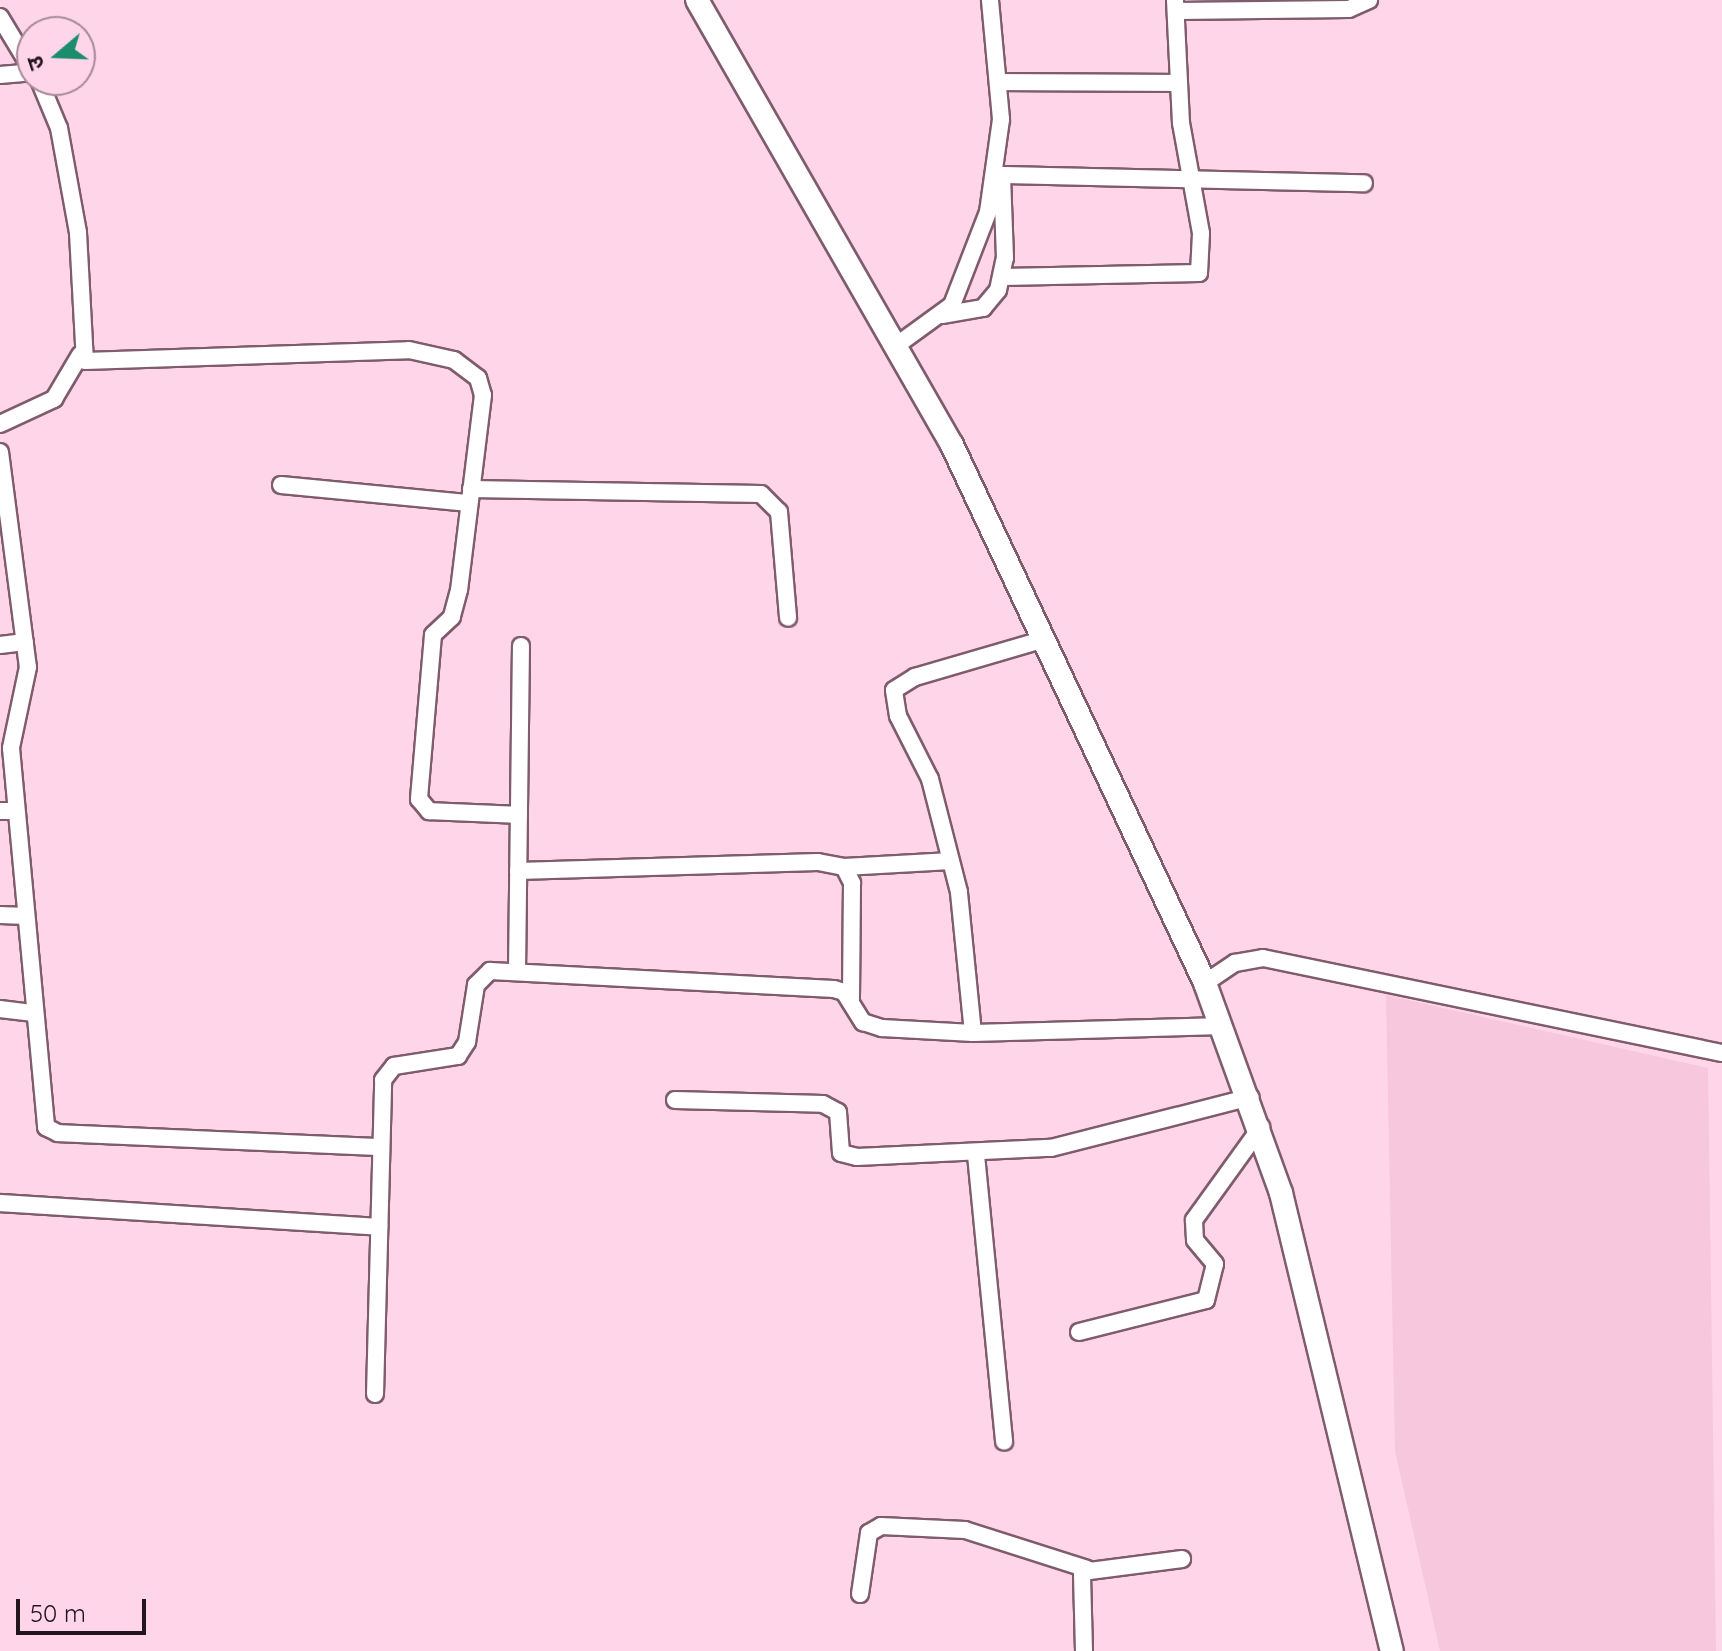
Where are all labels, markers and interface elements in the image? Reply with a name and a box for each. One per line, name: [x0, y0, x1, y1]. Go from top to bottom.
north arrow: [16, 16, 96, 96]
text: उ: [20, 53, 51, 74]
scale bar: [20, 1583, 150, 1633]
text: 50 m: [30, 1598, 86, 1628]

